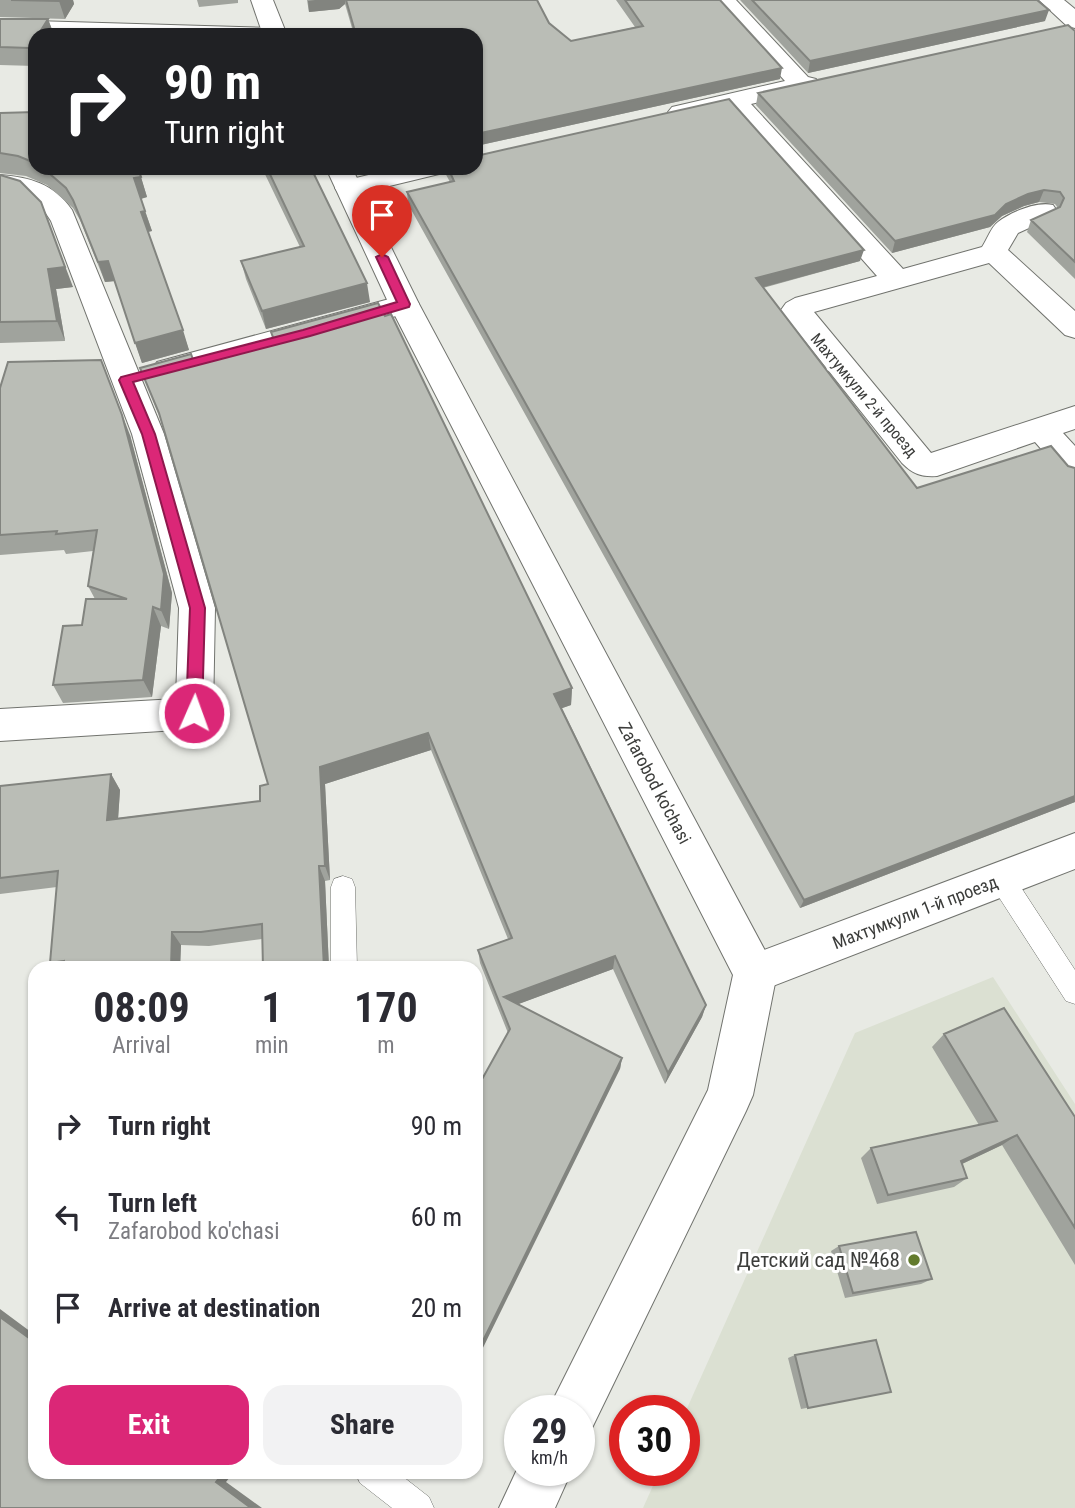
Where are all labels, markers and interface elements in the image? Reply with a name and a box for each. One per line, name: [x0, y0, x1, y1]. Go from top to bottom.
text: 90 m: [164, 54, 261, 111]
icon: right: [49, 56, 140, 147]
text: Turn right: [164, 113, 285, 151]
pin: [352, 185, 412, 257]
icon: arrive: [363, 196, 401, 234]
street label: Махтумкули 2-й проезд: [807, 329, 922, 461]
position arrow: [157, 676, 231, 750]
street label: Zafarobod ko'chasi: [614, 719, 696, 847]
street label: Махтумкули 1-й проезд: [829, 871, 1001, 953]
text: 08:09: [93, 983, 190, 1032]
text: 1: [261, 983, 282, 1032]
text: 170: [354, 983, 418, 1032]
text: Arrival: [112, 1032, 171, 1059]
text: min: [255, 1032, 289, 1059]
text: m: [377, 1032, 394, 1059]
icon: right: [49, 1107, 87, 1145]
text: Turn right: [108, 1111, 210, 1141]
text: 90 m: [411, 1111, 462, 1141]
text: Turn left: [108, 1188, 197, 1218]
icon: left: [49, 1198, 87, 1236]
text: 60 m: [411, 1202, 462, 1232]
text: Zafarobod ko'chasi: [108, 1218, 280, 1245]
place label: Детский сад №468: [737, 1248, 900, 1272]
marker: Детский сад №468: [906, 1252, 922, 1268]
icon: arrive: [49, 1289, 87, 1327]
text: Arrive at destination: [108, 1293, 320, 1323]
text: 20 m: [411, 1293, 462, 1323]
button: Exit: [49, 1385, 249, 1465]
button: Share: [263, 1385, 462, 1465]
speed limit sign: 30: [609, 1395, 700, 1486]
text: 29: [532, 1411, 567, 1452]
text: km/h: [531, 1447, 568, 1468]

